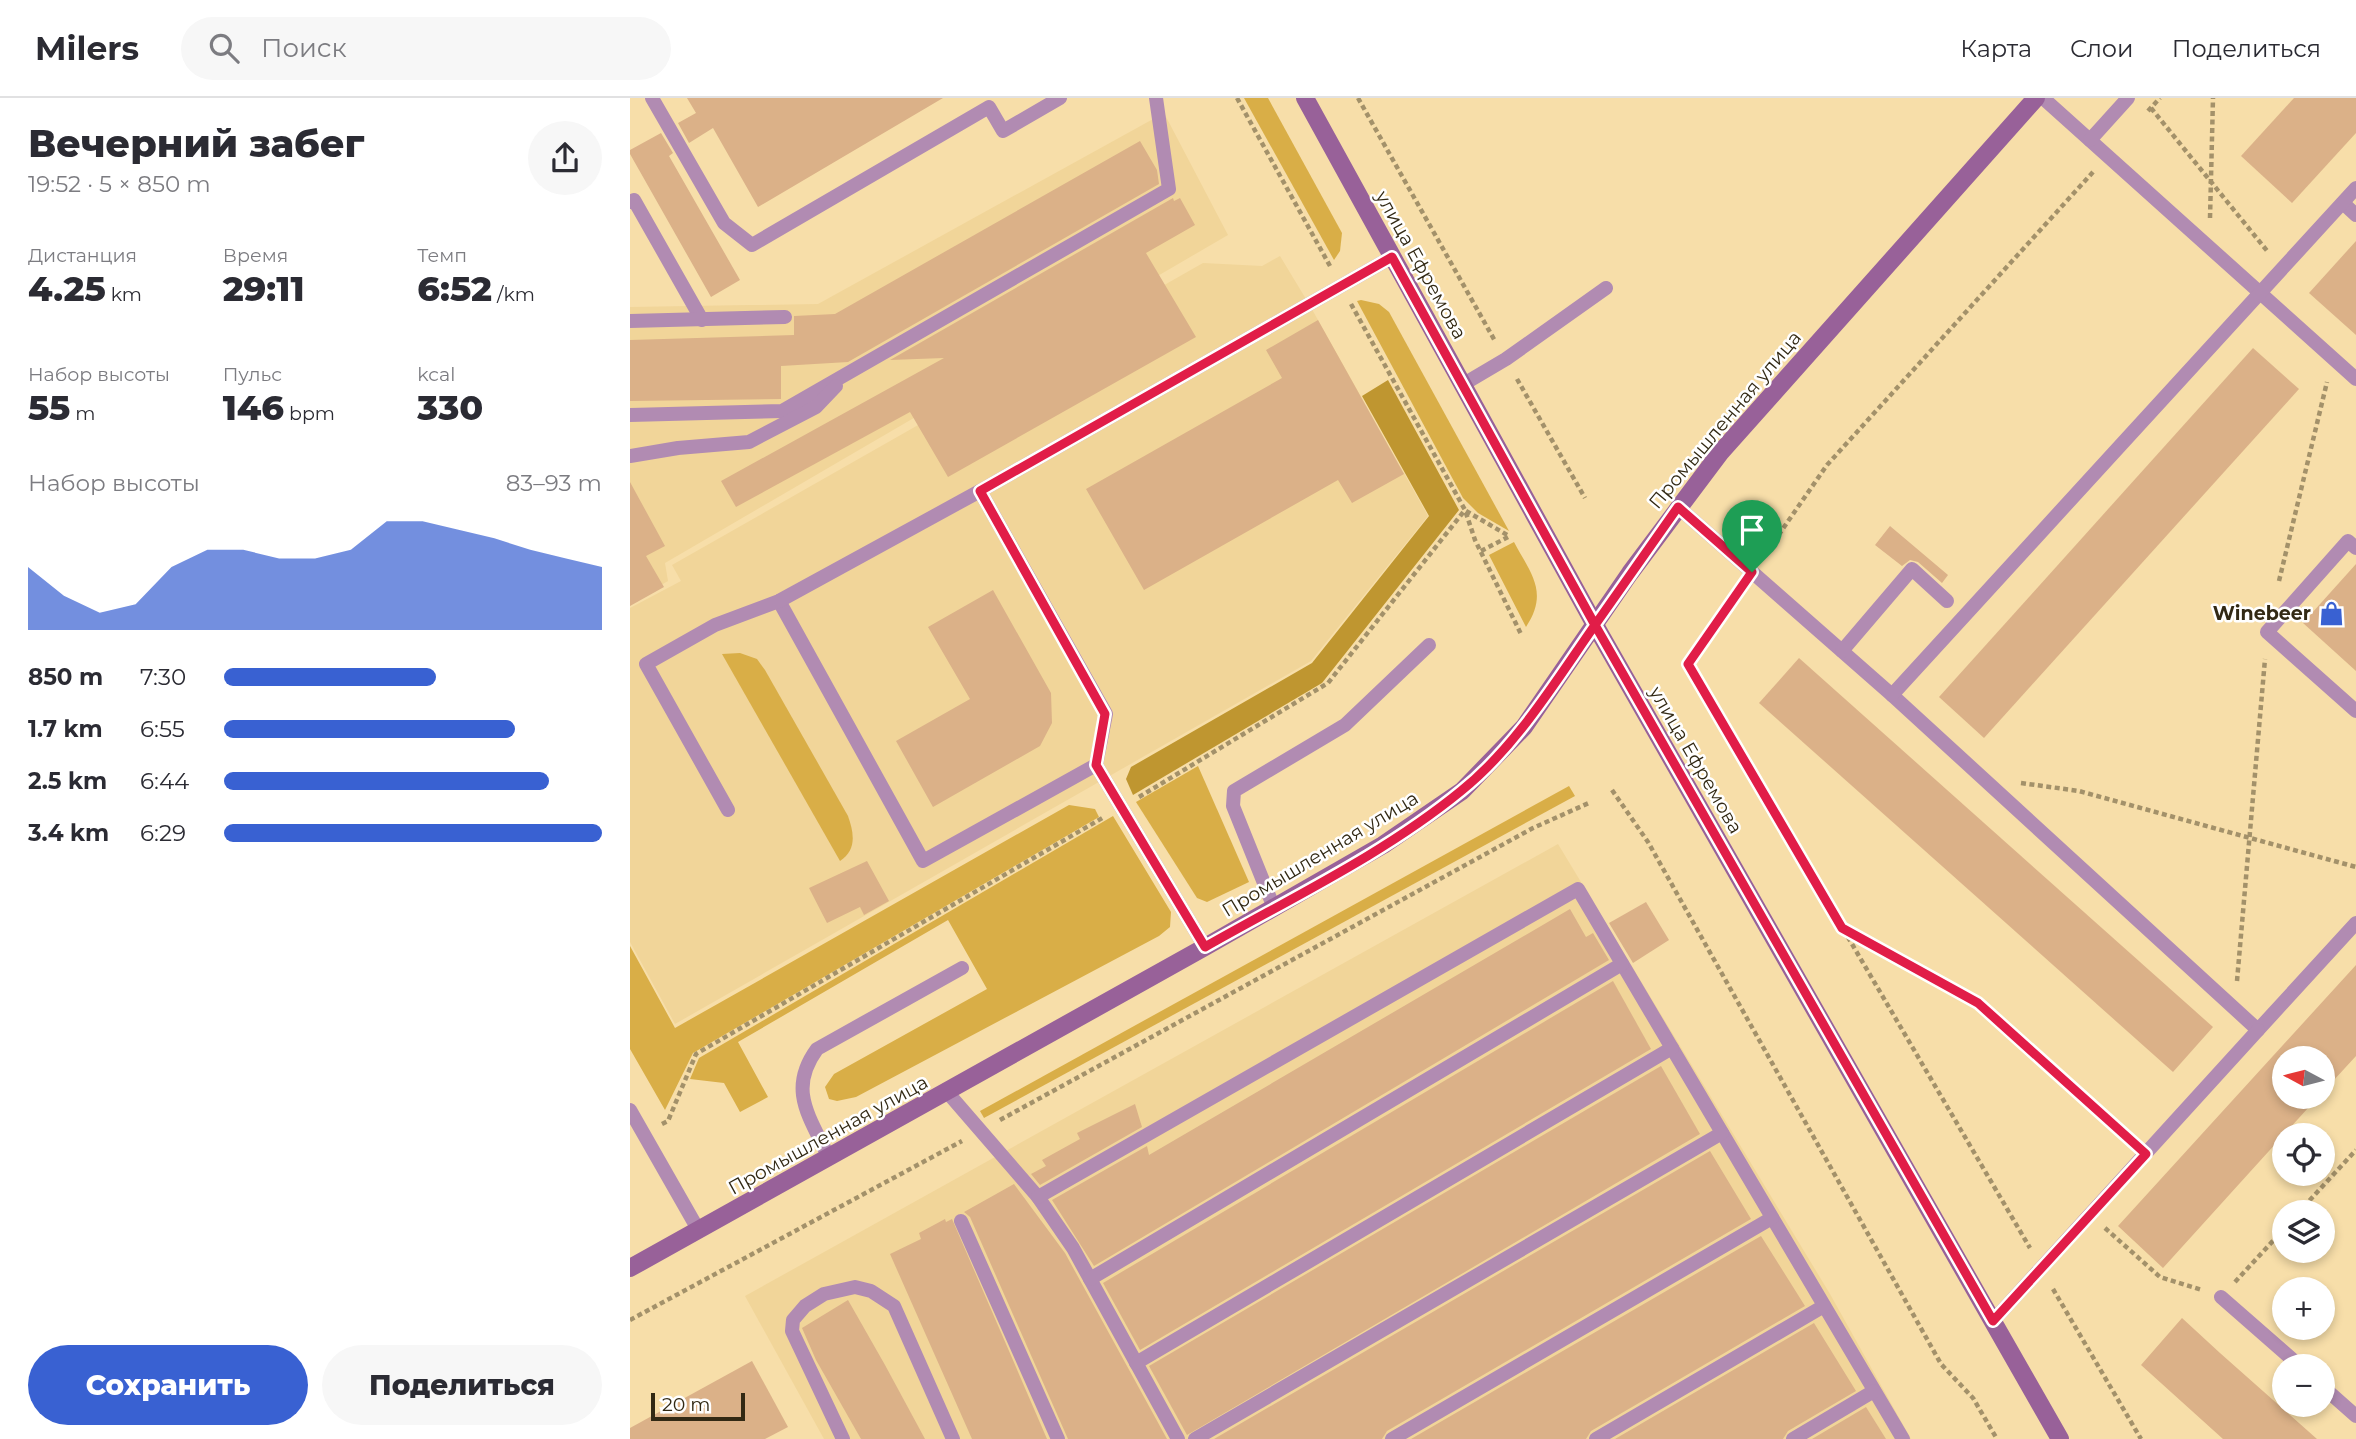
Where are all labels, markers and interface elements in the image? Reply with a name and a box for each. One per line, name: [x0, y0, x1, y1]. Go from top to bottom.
search box: [181, 17, 671, 80]
text: Milers: [35, 28, 139, 68]
icon: search: [205, 29, 243, 67]
text: Поиск: [261, 32, 347, 64]
text: Карта: [1960, 34, 2032, 63]
text: Слои: [2070, 34, 2134, 63]
text: Поделиться: [2172, 34, 2321, 63]
text: Вечерний забег: [28, 120, 365, 167]
button: share: [528, 121, 602, 195]
text: 19:52 · 5 × 850 m: [28, 170, 211, 198]
street label: улица Ефремова: [1370, 186, 1471, 343]
text: Дистанция: [28, 244, 137, 267]
text: Время: [223, 244, 288, 267]
text: Темп: [417, 244, 467, 267]
text: 4.25: [28, 267, 106, 310]
text: 29:11: [223, 267, 305, 310]
text: 6:52: [417, 267, 492, 310]
text: km: [106, 283, 142, 306]
text: /km: [492, 283, 535, 306]
street label: Промышленная улица: [1644, 327, 1806, 513]
text: Набор высоты: [28, 363, 170, 386]
text: Пульс: [223, 363, 282, 386]
text: kcal: [417, 363, 455, 386]
text: 55: [28, 386, 70, 429]
text: 146: [223, 386, 284, 429]
text: 330: [417, 386, 483, 429]
text: m: [70, 402, 95, 425]
text: bpm: [284, 402, 335, 425]
text: Набор высоты: [28, 469, 200, 497]
text: 83–93 m: [506, 469, 602, 497]
pin: [1722, 500, 1782, 572]
icon: arrive: [1733, 511, 1771, 549]
shop icon: Winebeer: [2317, 599, 2345, 627]
place label: Winebeer: [2213, 602, 2311, 625]
text: 850 m: [28, 663, 103, 691]
text: 7:30: [140, 663, 186, 691]
street label: улица Ефремова: [1644, 681, 1747, 838]
text: 1.7 km: [28, 715, 103, 743]
text: 6:55: [140, 715, 185, 743]
text: 2.5 km: [28, 767, 107, 795]
text: 6:44: [140, 767, 189, 795]
street label: Промышленная улица: [1218, 786, 1422, 922]
text: 3.4 km: [28, 819, 109, 847]
text: 6:29: [140, 819, 186, 847]
north arrow: [2272, 1046, 2334, 1110]
map controls: [2272, 1046, 2335, 1417]
street label: Промышленная улица: [724, 1070, 932, 1200]
button: locate: [2272, 1123, 2335, 1186]
button: layers: [2272, 1200, 2335, 1263]
button: +: [2272, 1277, 2335, 1340]
button: Сохранить: [28, 1345, 308, 1425]
button: Поделиться: [322, 1345, 602, 1425]
button: −: [2272, 1354, 2335, 1417]
scale bar: [651, 1390, 746, 1422]
text: 20 m: [662, 1393, 710, 1416]

